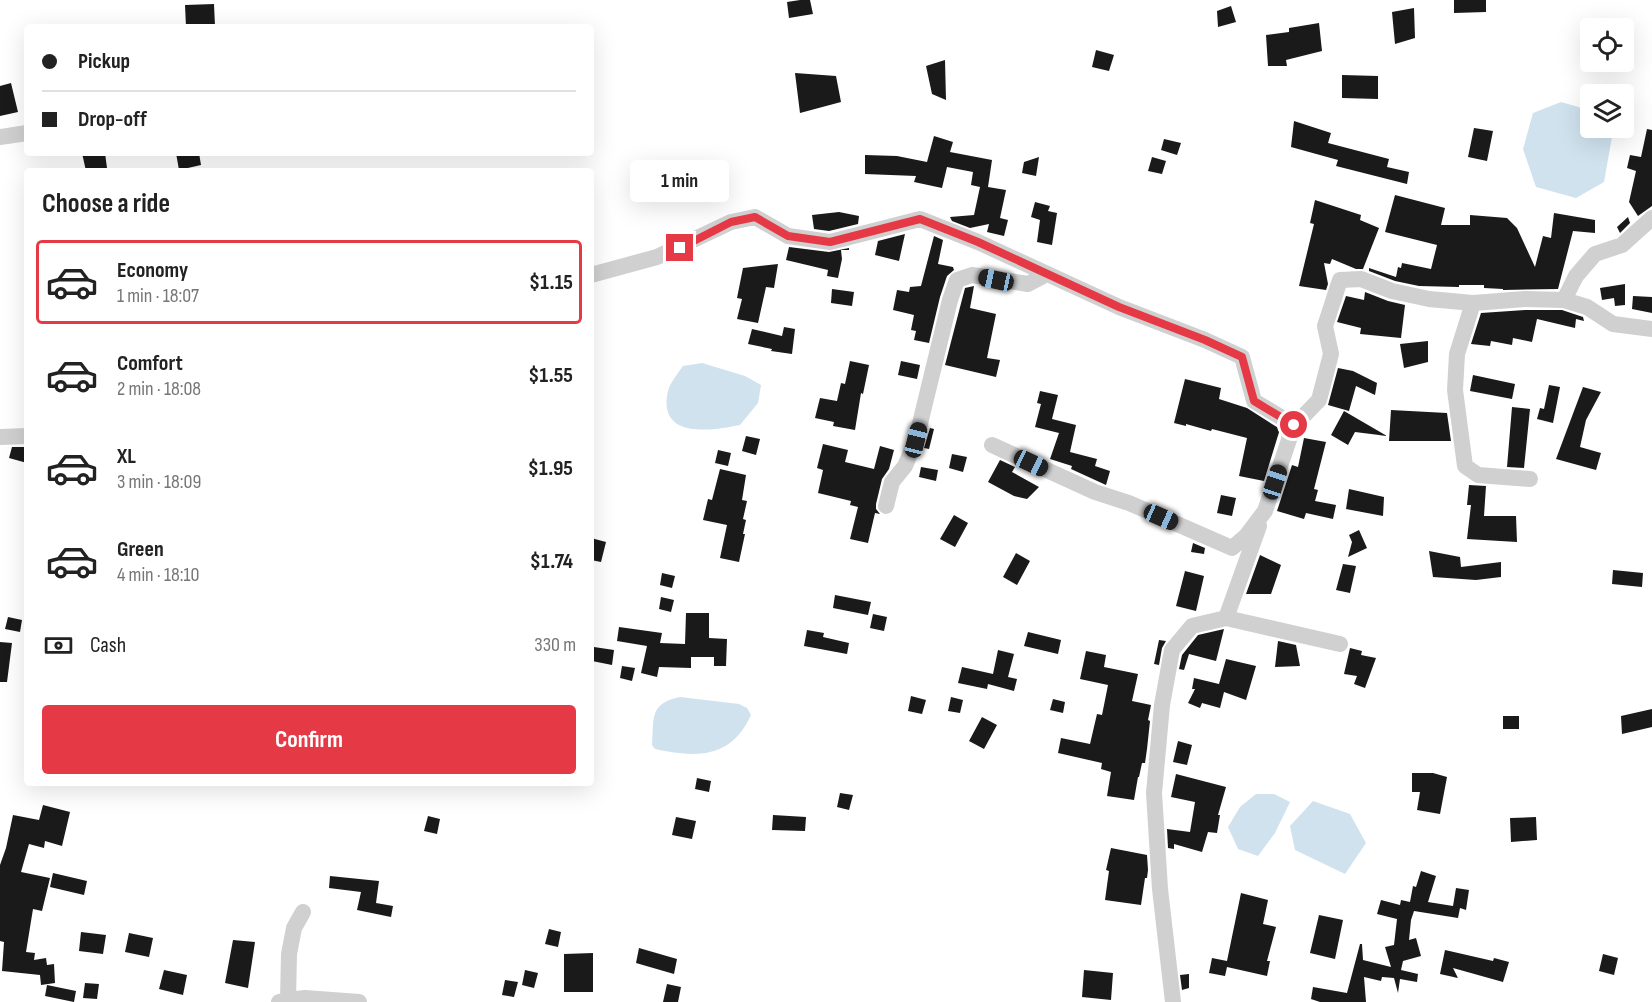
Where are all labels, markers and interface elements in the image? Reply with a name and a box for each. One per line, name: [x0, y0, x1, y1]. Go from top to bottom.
map controls: [1580, 18, 1634, 138]
button: locate: [1580, 18, 1634, 72]
text: Pickup: [78, 48, 130, 75]
button: layers: [1580, 84, 1634, 138]
text: Drop-off: [78, 106, 147, 133]
callout: 1 min: [630, 161, 730, 203]
text: 1 min: [661, 169, 698, 193]
text: Choose a ride: [42, 188, 170, 220]
route end: [666, 234, 693, 261]
icon: car: [45, 255, 99, 309]
text: Economy: [117, 257, 188, 284]
car: [977, 267, 1015, 293]
text: $1.15: [529, 269, 573, 296]
text: 1 min · 18:07: [117, 284, 199, 308]
icon: car: [45, 348, 99, 402]
text: Comfort: [117, 350, 183, 377]
text: $1.55: [528, 362, 573, 389]
text: 2 min · 18:08: [117, 377, 201, 401]
route start: [1280, 411, 1307, 438]
car: [903, 420, 929, 460]
icon: car: [45, 441, 99, 495]
text: XL: [117, 443, 136, 470]
car: [1011, 447, 1051, 479]
text: $1.95: [528, 455, 573, 482]
car: [1261, 462, 1289, 502]
text: 3 min · 18:09: [117, 470, 201, 494]
car: [1141, 501, 1181, 533]
icon: car: [45, 534, 99, 588]
text: Green: [117, 536, 164, 563]
text: $1.74: [530, 548, 573, 575]
text: 4 min · 18:10: [117, 563, 199, 587]
icon: cash: [42, 629, 75, 662]
text: Cash: [90, 632, 126, 659]
text: 330 m: [534, 633, 576, 657]
button: Confirm: [42, 705, 576, 774]

